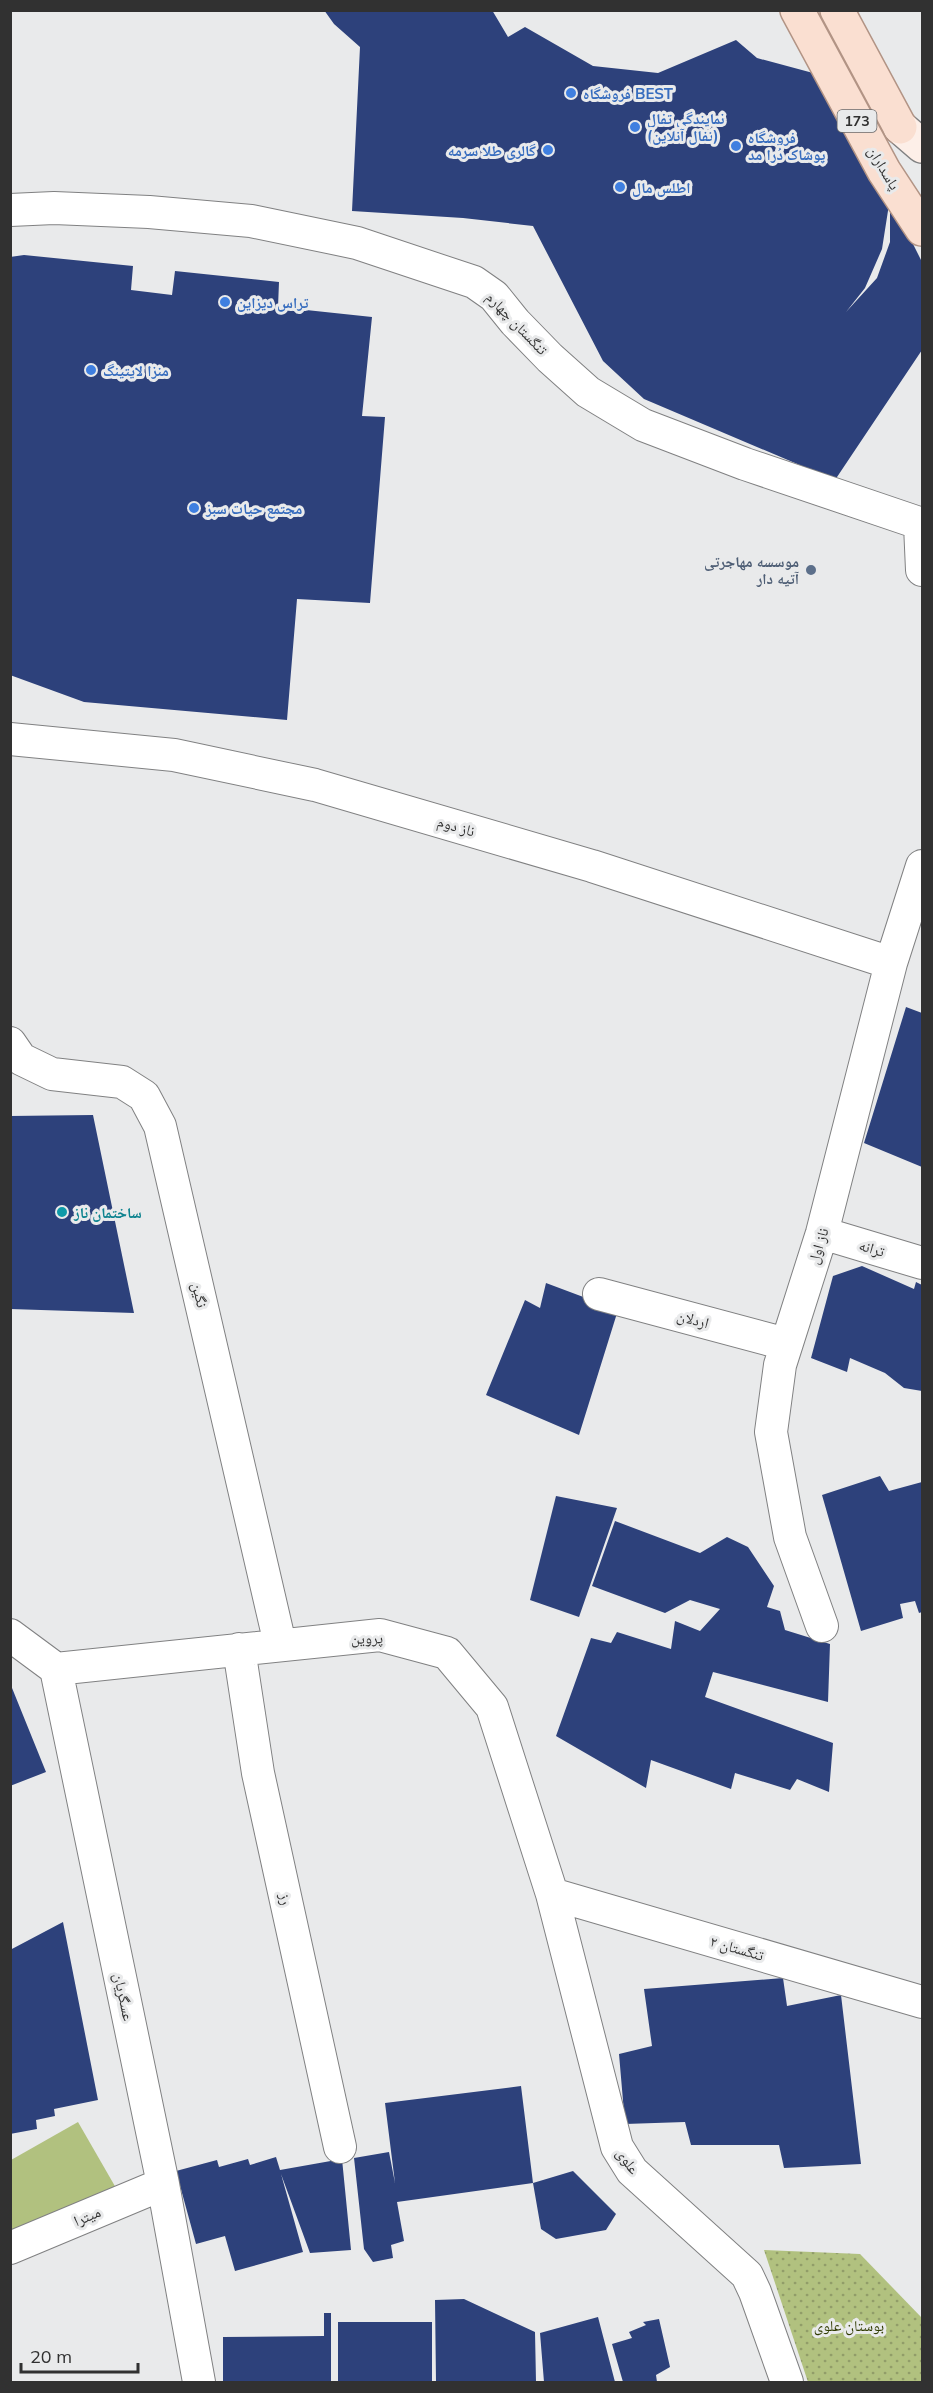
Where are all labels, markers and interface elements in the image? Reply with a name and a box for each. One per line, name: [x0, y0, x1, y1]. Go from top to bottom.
place label: فروشگاه BEST: [583, 84, 674, 103]
marker: فروشگاه BEST: [564, 86, 578, 100]
place label: نمایندگی تفال (تفال آنلاین): [647, 109, 724, 145]
road number: 173: [838, 110, 876, 132]
marker: نمایندگی تفال (تفال آنلاین): [628, 120, 642, 134]
place label: فروشگاه پوشاک دُرا مد: [748, 128, 825, 164]
marker: فروشگاه پوشاک دُرا مد: [729, 139, 743, 153]
place label: گالری طلا سرمه: [448, 141, 536, 160]
marker: گالری طلا سرمه: [541, 143, 555, 157]
street label: پاسداران: [863, 143, 904, 194]
place label: اطلس مال: [632, 178, 691, 197]
marker: اطلس مال: [613, 180, 627, 194]
street label: تنگستان چهارم: [482, 287, 552, 360]
place label: تراس دیزاین: [237, 293, 308, 312]
marker: تراس دیزاین: [218, 295, 232, 309]
place label: منزا لایتینگ: [103, 361, 169, 380]
marker: منزا لایتینگ: [84, 363, 98, 377]
place label: مجتمع حیات سبز: [205, 499, 302, 519]
marker: مجتمع حیات سبز: [187, 501, 201, 515]
place label: موسسه مهاجرتی آتیه دار: [704, 552, 800, 588]
marker: موسسه مهاجرتی آتیه دار: [804, 563, 818, 577]
street label: ناز دوم: [435, 812, 477, 841]
place label: ساختمان ناز: [73, 1203, 142, 1222]
marker: ساختمان ناز: [55, 1205, 69, 1219]
street label: ناز اول: [803, 1225, 833, 1267]
street label: ترانه: [857, 1235, 888, 1261]
street label: نگین: [187, 1281, 212, 1310]
street label: اردلان: [675, 1306, 711, 1333]
street label: پروین: [351, 1628, 383, 1649]
street label: رز: [275, 1890, 297, 1907]
street label: تنگستان ۲: [708, 1931, 767, 1966]
street label: عسگریان: [109, 1971, 138, 2023]
street label: علوی: [611, 2144, 644, 2179]
street label: میترا: [71, 2202, 103, 2230]
park label: بوستان علوی: [814, 2316, 884, 2336]
scale bar: [21, 2336, 138, 2374]
text: 20 m: [30, 2345, 72, 2368]

